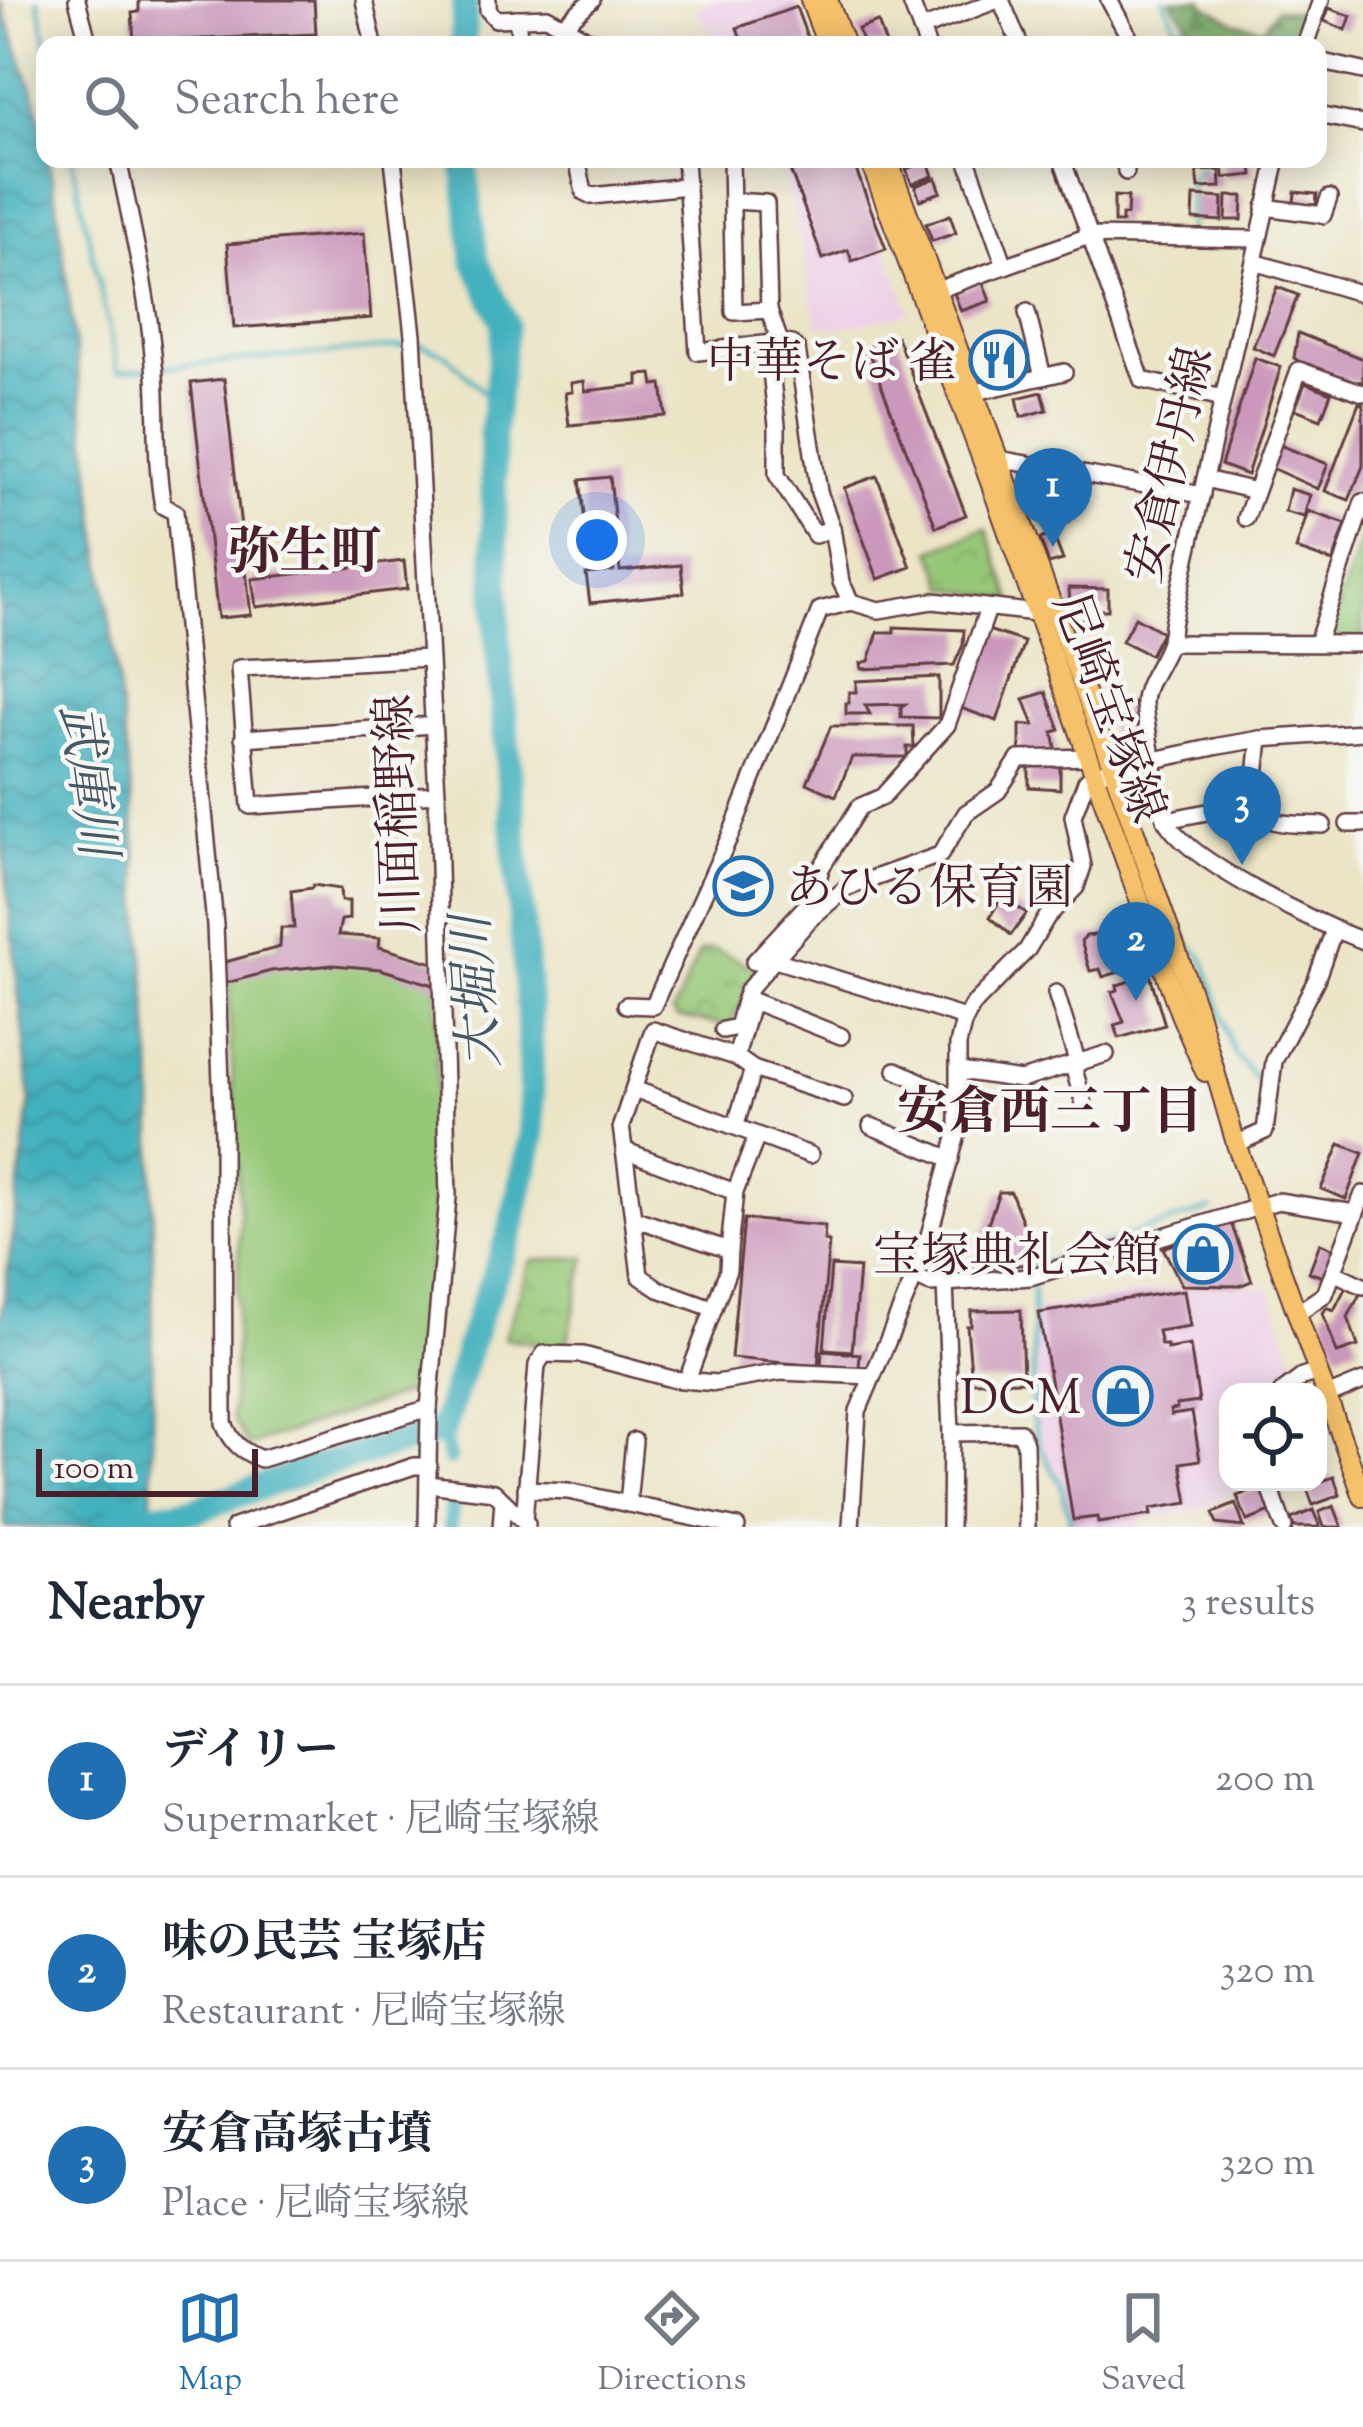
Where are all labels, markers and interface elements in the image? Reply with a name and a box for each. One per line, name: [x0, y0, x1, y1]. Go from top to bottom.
search box: [36, 36, 1327, 168]
icon: search: [78, 69, 144, 135]
text: Search here: [174, 70, 400, 135]
restaurant icon: 中華そば 雀: [968, 329, 1030, 391]
place label: 中華そば 雀: [707, 331, 957, 400]
street label: 安倉伊丹線: [1113, 341, 1234, 590]
pin: 1: [1014, 448, 1092, 547]
your location: [567, 510, 627, 570]
district label: 弥生町: [228, 519, 382, 592]
street label: 尼崎宝塚線: [1032, 584, 1179, 833]
street label: 川面稲野線: [363, 693, 440, 935]
water label: 武庫川: [38, 700, 132, 867]
pin: 3: [1203, 766, 1281, 865]
school or university icon: あひる保育園: [712, 855, 774, 917]
place label: あひる保育園: [785, 857, 1073, 926]
pin: 2: [1097, 902, 1175, 1001]
water label: 大堀川: [437, 908, 521, 1070]
district label: 安倉西三丁目: [897, 1079, 1203, 1152]
shop icon: 宝塚典礼会館: [1172, 1223, 1234, 1285]
place label: 宝塚典礼会館: [873, 1225, 1161, 1294]
shop icon: DCM: [1092, 1365, 1154, 1427]
place label: DCM: [960, 1367, 1081, 1436]
map controls: [1219, 1383, 1327, 1491]
button: locate: [1219, 1383, 1327, 1491]
scale bar: [36, 1443, 258, 1496]
text: 100 m: [54, 1446, 134, 1494]
text: Nearby: [48, 1569, 205, 1642]
text: 3 results: [1181, 1577, 1315, 1633]
text: デイリー: [162, 1721, 339, 1786]
text: 1: [80, 1753, 94, 1809]
text: 200 m: [1215, 1753, 1315, 1809]
text: Supermarket · 尼崎宝塚線: [162, 1794, 600, 1850]
text: 味の民芸 宝塚店: [162, 1913, 487, 1978]
text: 2: [78, 1945, 96, 2001]
text: 320 m: [1220, 1945, 1315, 2001]
text: Restaurant · 尼崎宝塚線: [162, 1986, 566, 2042]
text: 安倉高塚古墳: [162, 2105, 432, 2170]
text: 3: [79, 2137, 95, 2193]
text: 320 m: [1220, 2137, 1315, 2193]
text: Place · 尼崎宝塚線: [162, 2178, 470, 2234]
tab: Map: [177, 2285, 243, 2405]
tab: Directions: [598, 2285, 747, 2405]
tab: Saved: [1101, 2285, 1186, 2405]

